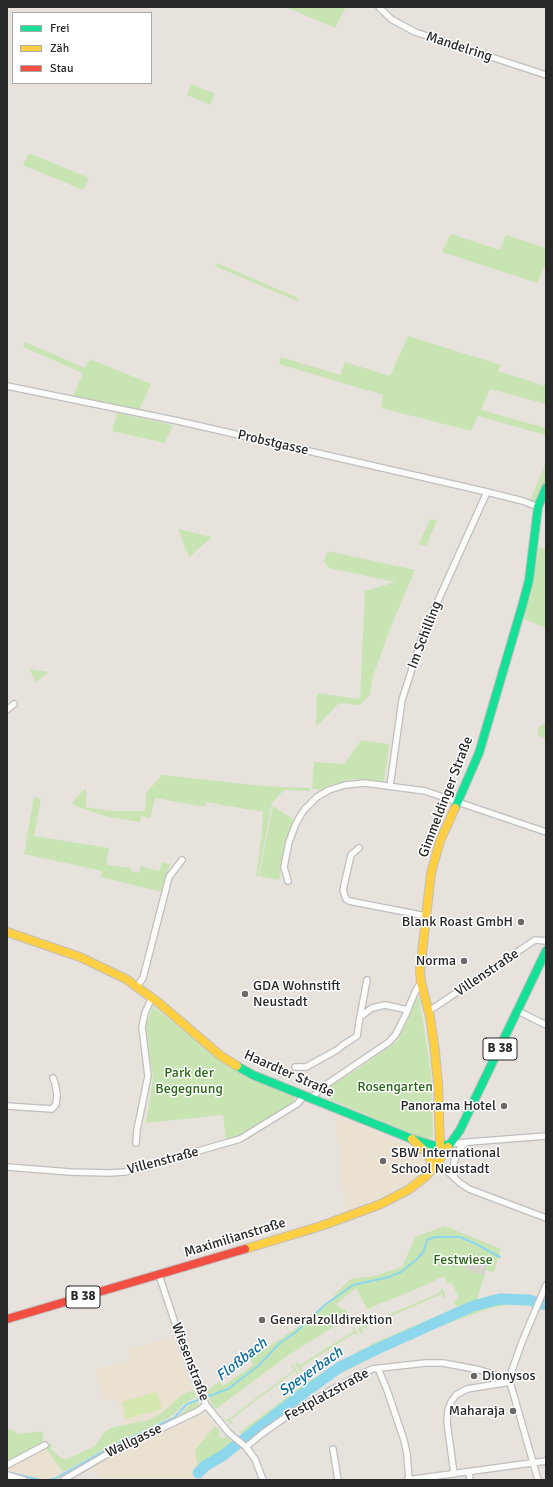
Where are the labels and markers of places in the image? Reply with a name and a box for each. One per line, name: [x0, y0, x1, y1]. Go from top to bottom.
place label: Blank Roast GmbH: [402, 914, 513, 930]
marker: Blank Roast GmbH: [516, 917, 526, 927]
place label: Norma: [416, 953, 456, 969]
marker: Norma: [459, 956, 469, 966]
place label: GDA Wohnstift Neustadt: [253, 978, 340, 1010]
marker: GDA Wohnstift Neustadt: [240, 989, 250, 999]
place label: Panorama Hotel: [400, 1098, 496, 1114]
marker: Panorama Hotel: [499, 1101, 509, 1111]
place label: SBW International School Neustadt: [391, 1145, 500, 1178]
marker: SBW International School Neustadt: [378, 1156, 388, 1166]
place label: Generalzolldirektion: [270, 1312, 392, 1328]
marker: Generalzolldirektion: [257, 1315, 267, 1325]
place label: Dionysos: [482, 1368, 536, 1384]
marker: Dionysos: [469, 1371, 479, 1381]
place label: Maharaja: [449, 1403, 505, 1419]
marker: Maharaja: [508, 1406, 518, 1416]

